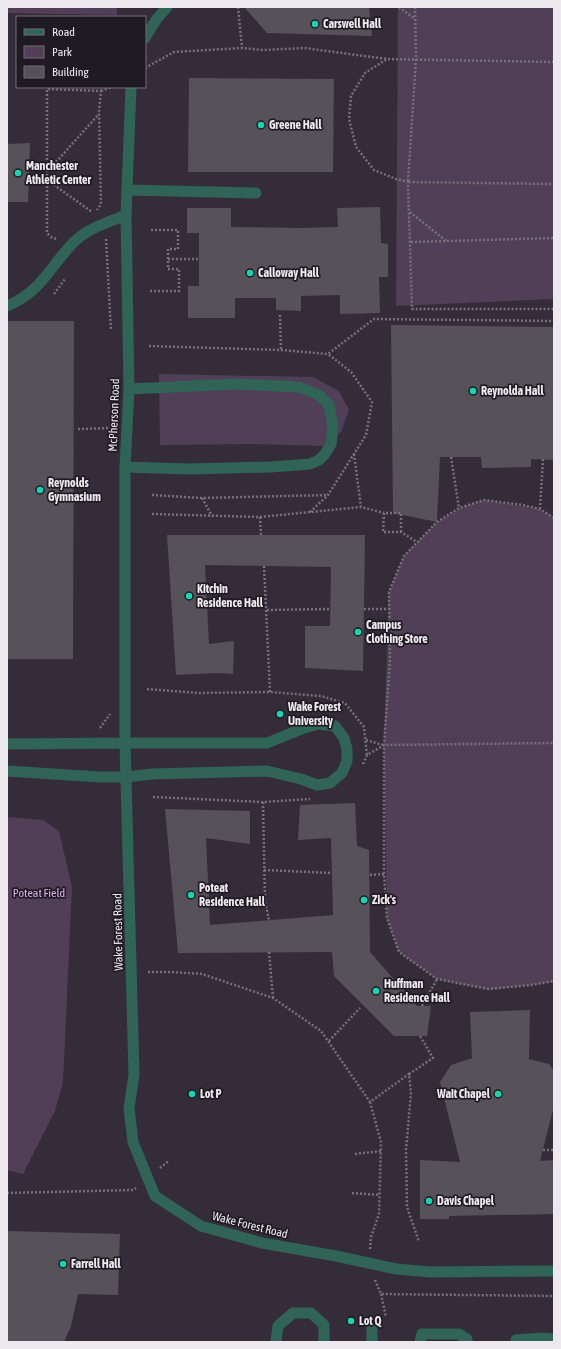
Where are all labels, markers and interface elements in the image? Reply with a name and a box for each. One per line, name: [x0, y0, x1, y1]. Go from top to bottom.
legend: [16, 16, 146, 88]
place label: Carswell Hall: [323, 17, 382, 31]
marker: Carswell Hall: [310, 19, 320, 29]
text: Road: [52, 25, 75, 39]
text: Park: [52, 45, 73, 59]
text: Building: [52, 65, 90, 79]
place label: Greene Hall: [269, 118, 322, 132]
marker: Greene Hall: [256, 120, 266, 130]
place label: Manchester Athletic Center: [25, 159, 91, 187]
marker: Manchester Athletic Center: [13, 168, 23, 178]
place label: Calloway Hall: [258, 266, 320, 280]
marker: Calloway Hall: [245, 268, 255, 278]
street label: McPherson Road: [106, 378, 122, 452]
place label: Reynolda Hall: [481, 384, 544, 398]
marker: Reynolda Hall: [468, 386, 478, 396]
place label: Reynolds Gymnasium: [48, 476, 101, 504]
marker: Reynolds Gymnasium: [35, 485, 45, 495]
place label: Kitchin Residence Hall: [197, 582, 264, 610]
marker: Kitchin Residence Hall: [184, 591, 194, 601]
place label: Campus Clothing Store: [366, 618, 428, 646]
marker: Campus Clothing Store: [353, 627, 363, 637]
place label: Wake Forest University: [287, 700, 342, 728]
marker: Wake Forest University: [275, 709, 285, 719]
place label: Poteat Residence Hall: [199, 881, 266, 909]
park label: Poteat Field: [13, 886, 65, 900]
marker: Poteat Residence Hall: [186, 890, 196, 900]
street label: Wake Forest Road: [110, 893, 126, 971]
place label: Zick's: [372, 893, 397, 907]
marker: Zick's: [359, 895, 369, 905]
place label: Huffman Residence Hall: [384, 977, 451, 1005]
marker: Huffman Residence Hall: [371, 986, 381, 996]
place label: Lot P: [200, 1087, 221, 1101]
place label: Wait Chapel: [436, 1087, 491, 1101]
marker: Lot P: [187, 1089, 197, 1099]
marker: Wait Chapel: [493, 1089, 503, 1099]
place label: Davis Chapel: [437, 1194, 495, 1208]
marker: Davis Chapel: [424, 1196, 434, 1206]
street label: Wake Forest Road: [211, 1209, 289, 1241]
place label: Farrell Hall: [71, 1257, 121, 1271]
marker: Farrell Hall: [58, 1259, 68, 1269]
place label: Lot Q: [359, 1314, 381, 1328]
marker: Lot Q: [346, 1316, 356, 1326]

